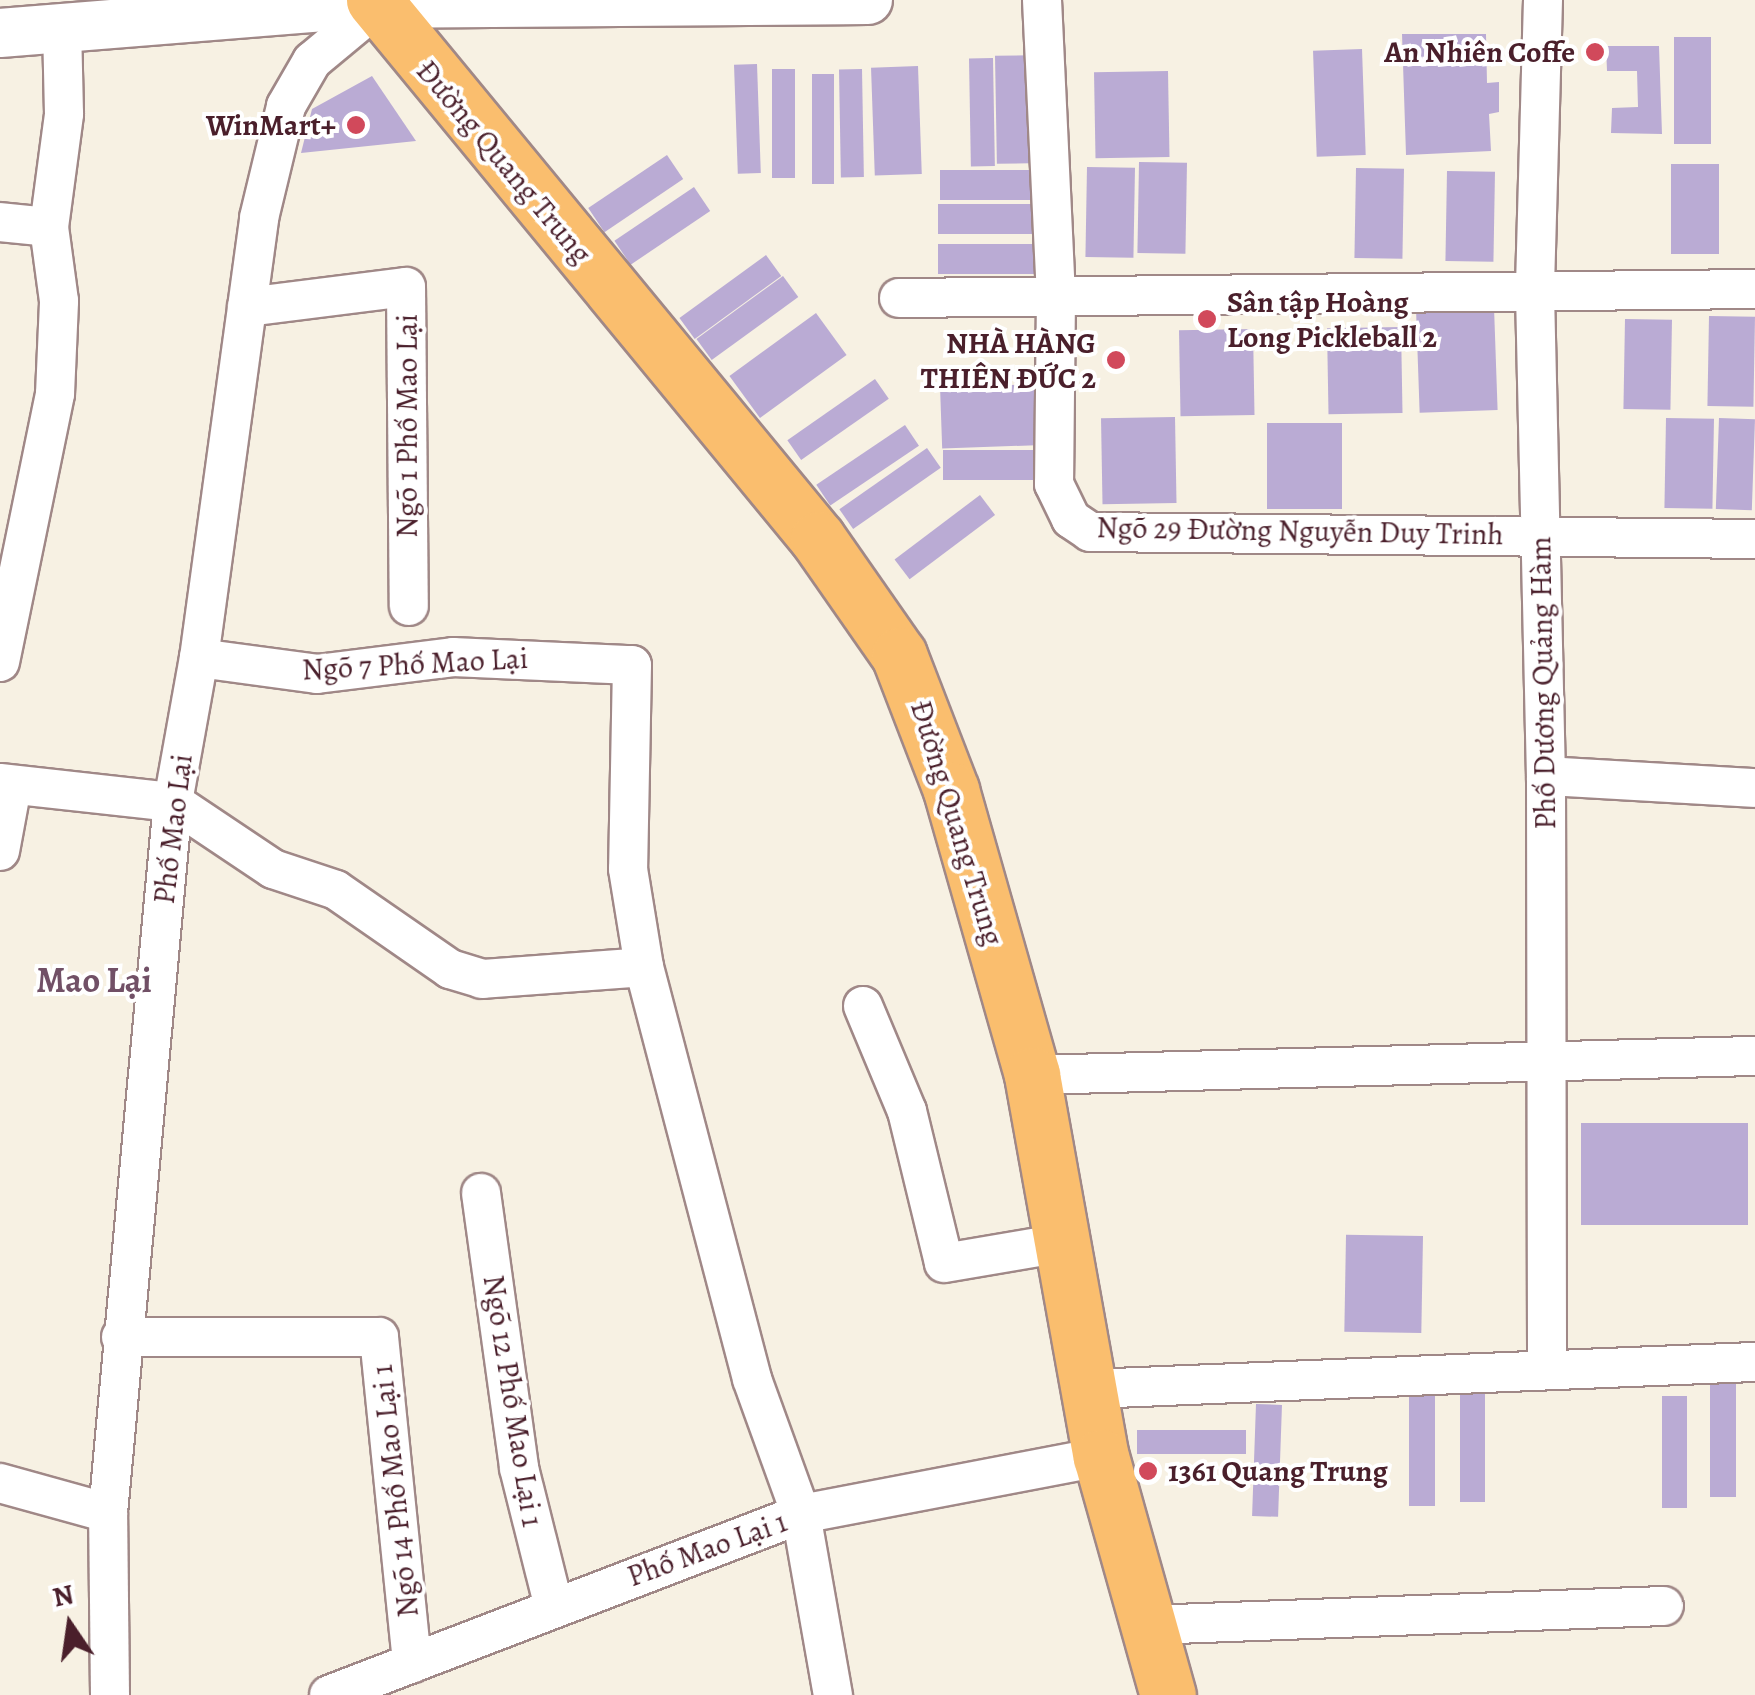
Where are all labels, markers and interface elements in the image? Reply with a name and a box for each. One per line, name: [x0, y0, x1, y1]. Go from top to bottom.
place label: An Nhiên Coffe: [1384, 34, 1575, 70]
marker: An Nhiên Coffe: [1584, 41, 1606, 63]
street label: Đường Quang Trung: [409, 53, 599, 271]
place label: WinMart+: [206, 107, 336, 143]
marker: WinMart+: [345, 114, 367, 136]
place label: Sân tập Hoàng Long Pickleball 2: [1227, 284, 1437, 354]
marker: Sân tập Hoàng Long Pickleball 2: [1196, 308, 1218, 330]
street label: Ngõ 1 Phố Mao Lại: [389, 314, 425, 538]
place label: NHÀ HÀNG THIÊN ĐỨC 2: [921, 325, 1096, 396]
marker: NHÀ HÀNG THIÊN ĐỨC 2: [1105, 349, 1127, 371]
street label: Ngõ 29 Đường Nguyễn Duy Trinh: [1096, 509, 1504, 553]
street label: Phố Dương Quảng Hàm: [1522, 536, 1564, 830]
street label: Ngõ 7 Phố Mao Lại: [301, 640, 529, 688]
street label: Đường Quang Trung: [903, 696, 1011, 950]
street label: Phố Mao Lại: [146, 752, 200, 906]
district label: Mao Lại: [36, 959, 152, 1001]
street label: Ngõ 12 Phố Mao Lại 1: [475, 1272, 551, 1530]
street label: Ngõ 14 Phố Mao Lại 1: [364, 1363, 426, 1619]
place label: 1361 Quang Trung: [1168, 1453, 1388, 1489]
marker: 1361 Quang Trung: [1137, 1460, 1159, 1482]
street label: Phố Mao Lại 1: [622, 1503, 792, 1595]
north arrow: [20, 1575, 120, 1675]
text: N: [49, 1575, 77, 1617]

